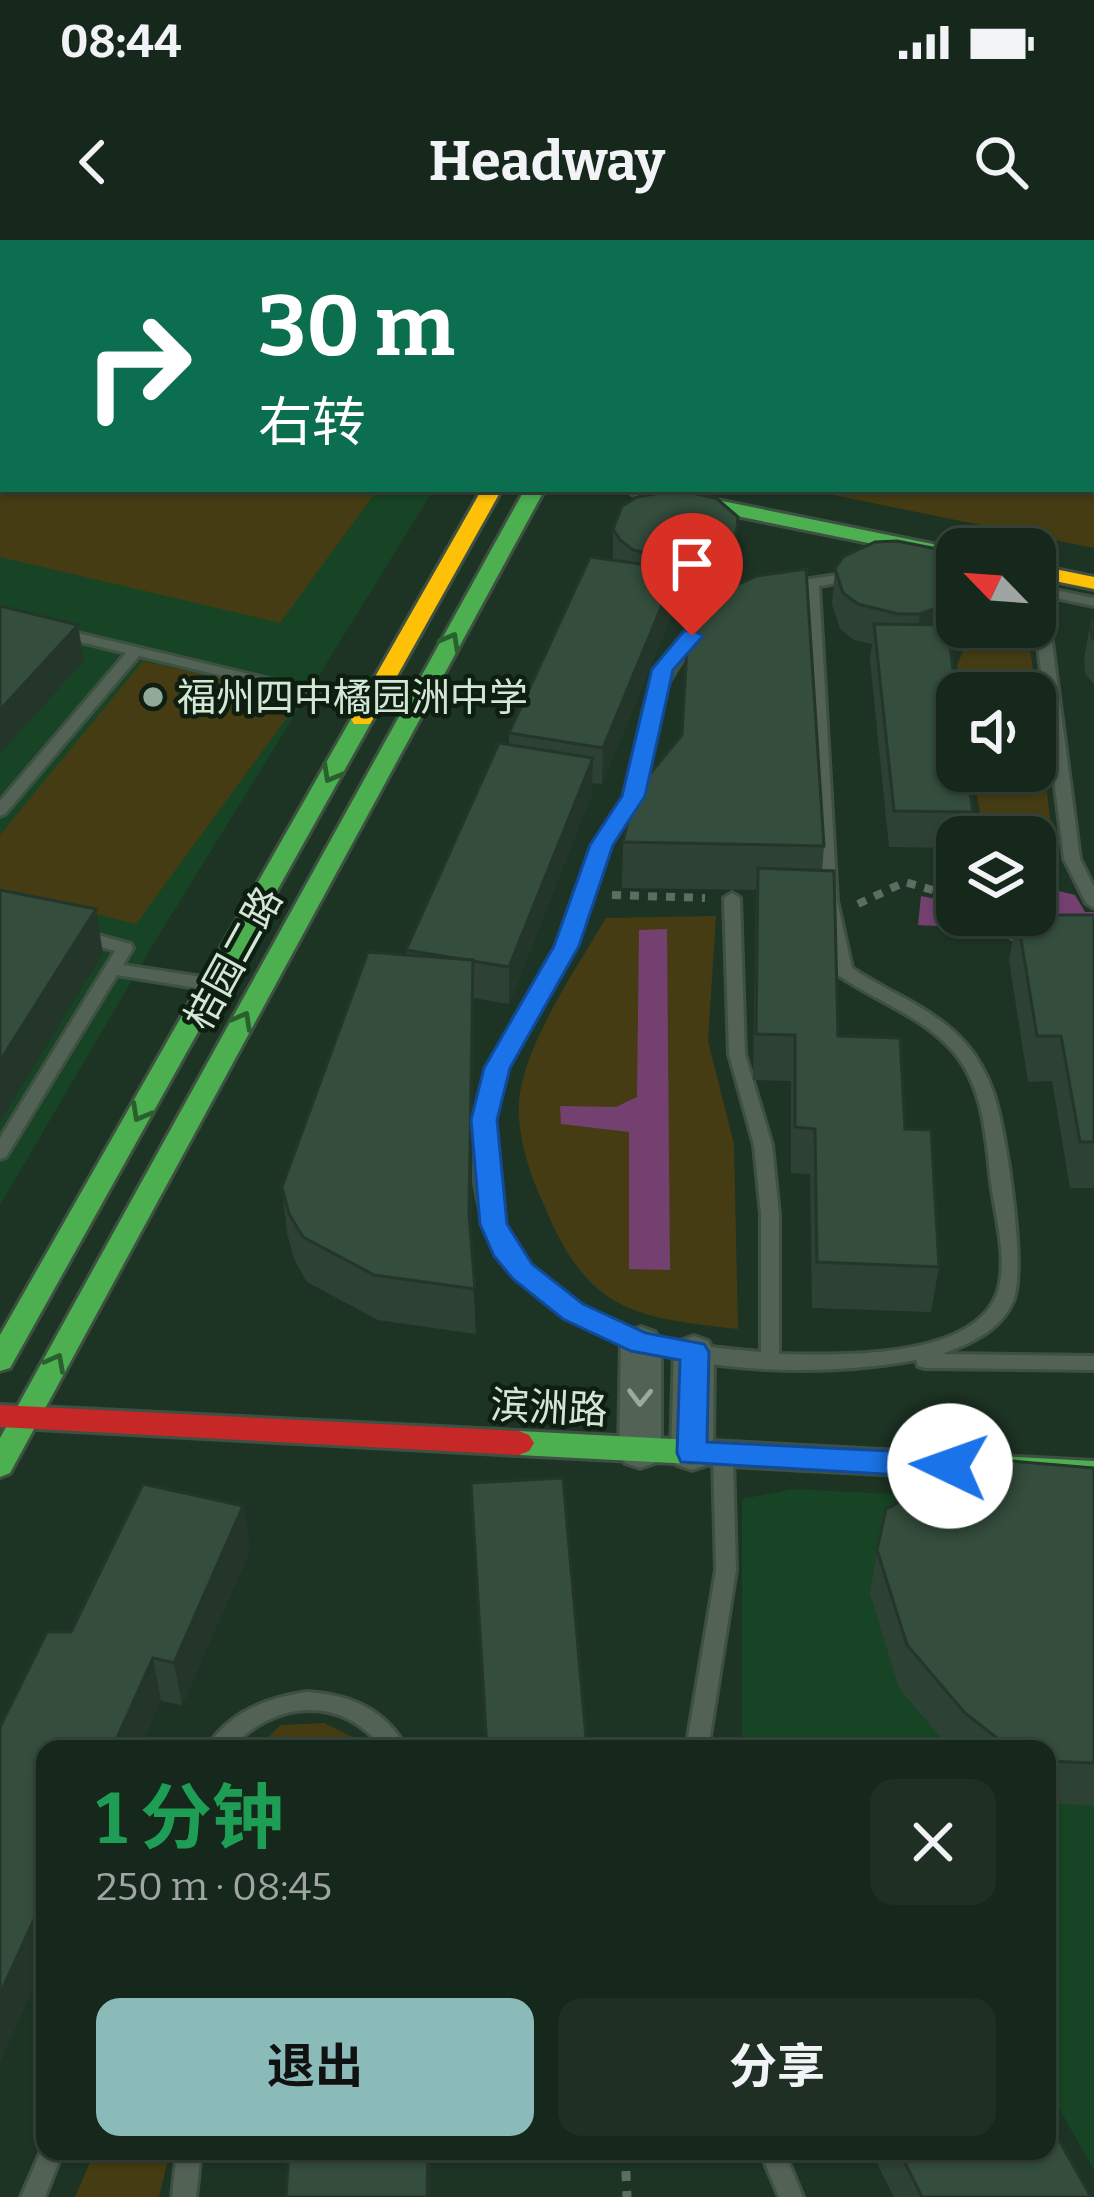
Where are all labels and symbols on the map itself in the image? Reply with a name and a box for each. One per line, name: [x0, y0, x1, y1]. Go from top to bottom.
pin: [641, 513, 743, 636]
north arrow: [936, 528, 1056, 648]
one-way arrow: [437, 633, 460, 654]
place label: 福州四中橘园洲中学: [177, 675, 528, 721]
marker: 福州四中橘园洲中学: [140, 684, 166, 710]
one-way arrow: [323, 761, 346, 782]
street label: 桔园二路: [176, 879, 292, 1038]
one-way arrow: [229, 1011, 252, 1033]
one-way arrow: [131, 1101, 154, 1122]
one-way arrow: [42, 1353, 65, 1375]
street label: 滨洲路: [489, 1382, 609, 1434]
one-way arrow: [628, 1388, 654, 1407]
position arrow: [887, 1403, 1013, 1529]

